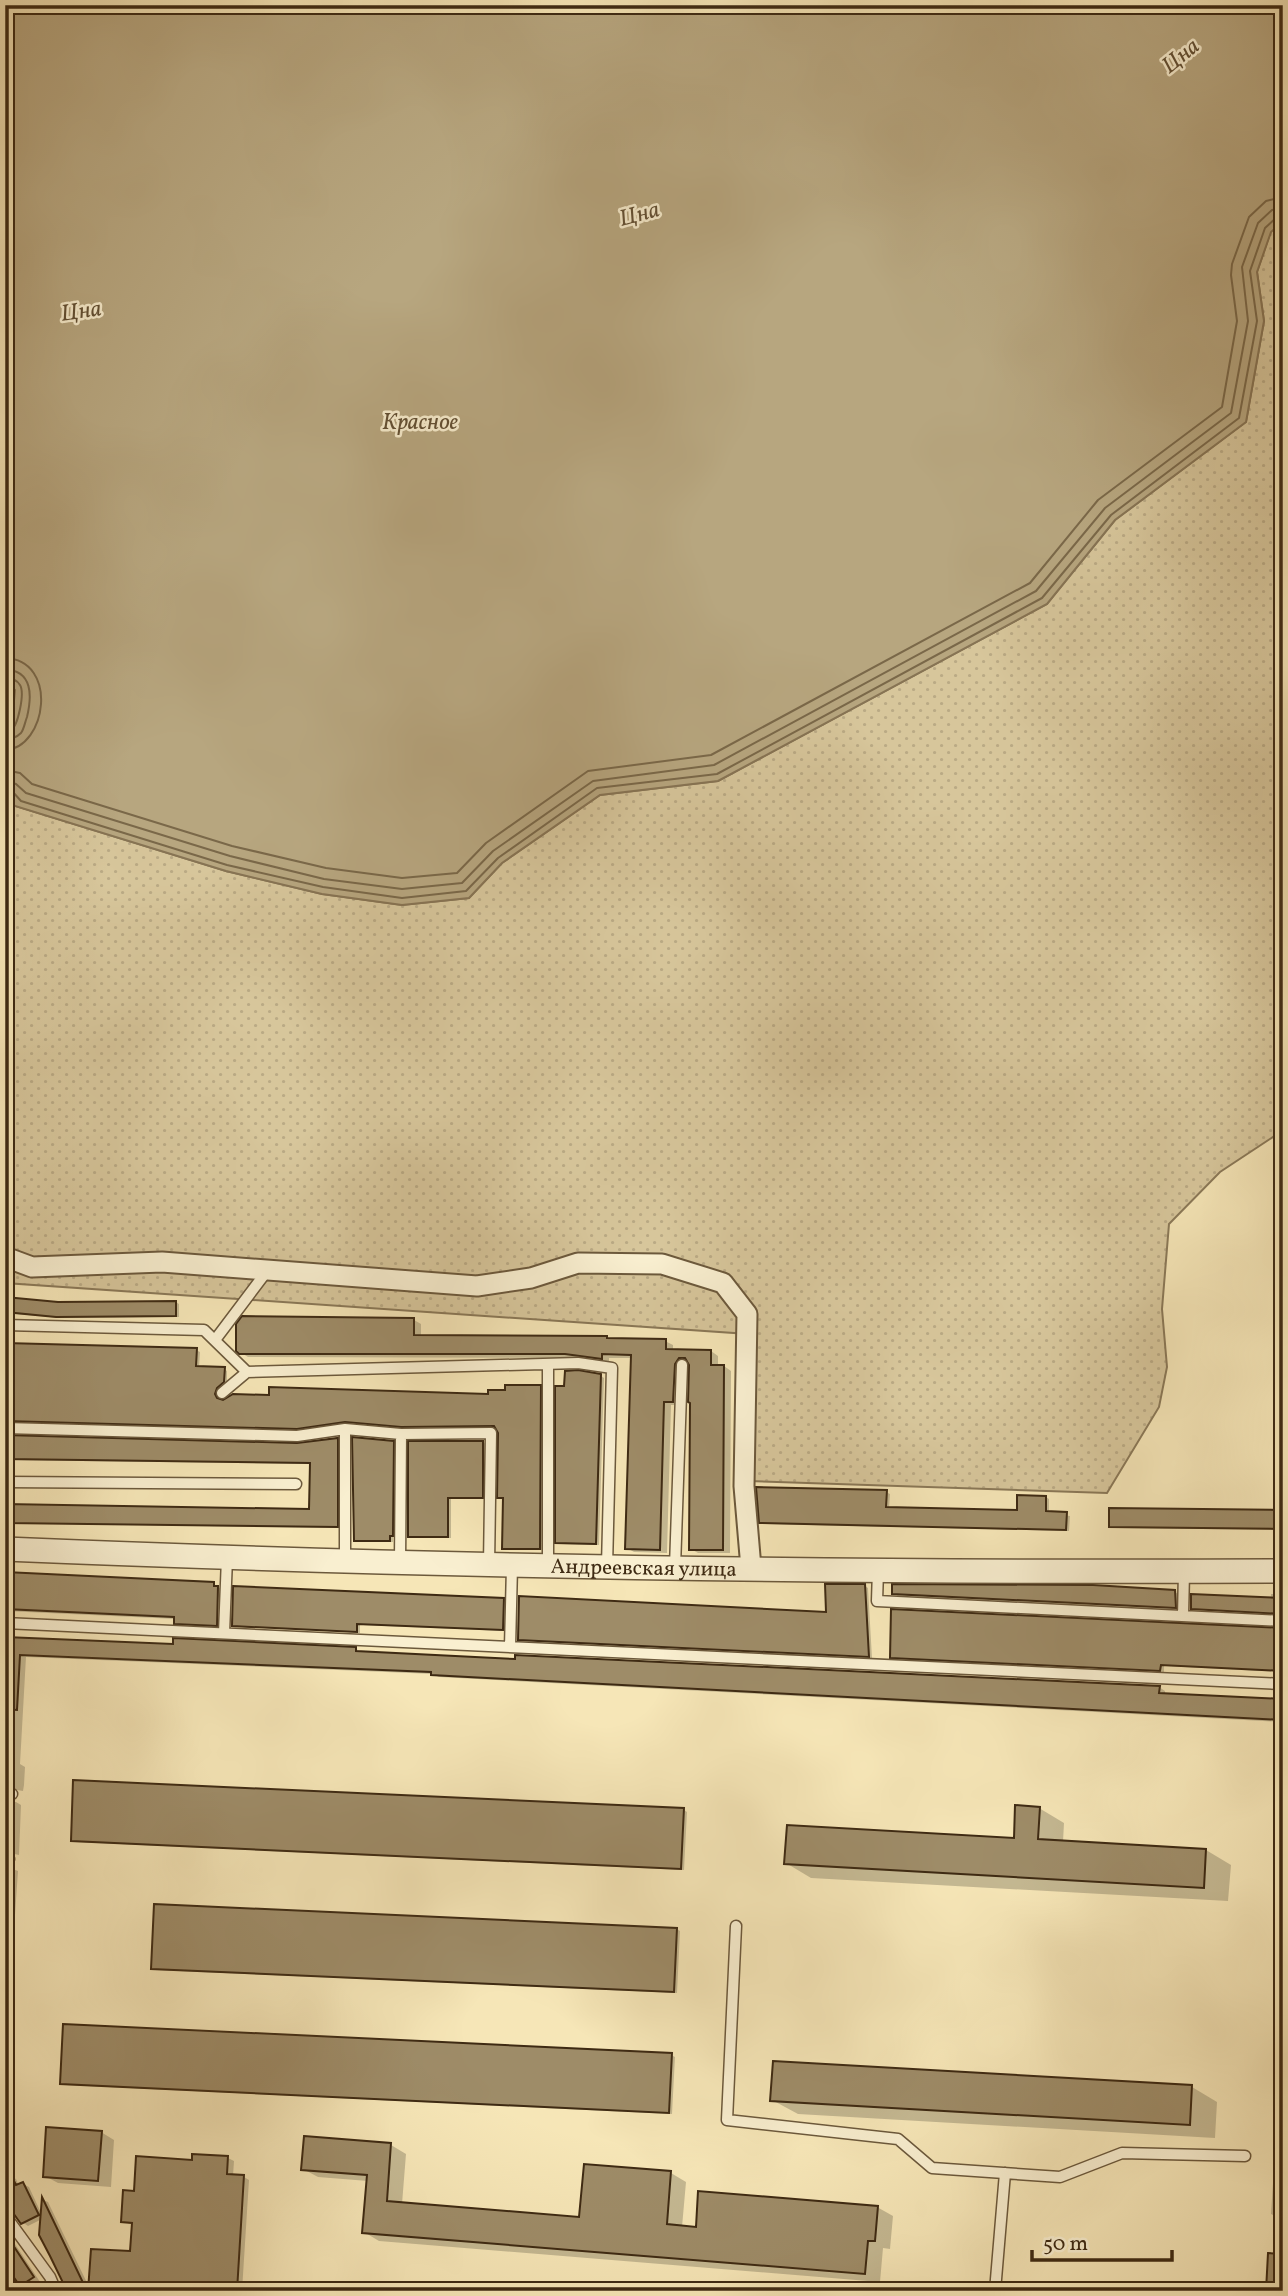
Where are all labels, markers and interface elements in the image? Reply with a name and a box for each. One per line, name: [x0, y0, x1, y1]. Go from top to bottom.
water label: Цна: [1155, 31, 1207, 82]
water label: Цна: [616, 194, 663, 236]
water label: Цна: [59, 293, 104, 331]
water label: Красное: [382, 407, 459, 439]
street label: Андреевская улица: [550, 1553, 737, 1585]
scale bar: [1032, 2219, 1172, 2263]
text: 50 m: [1043, 2230, 1088, 2259]

